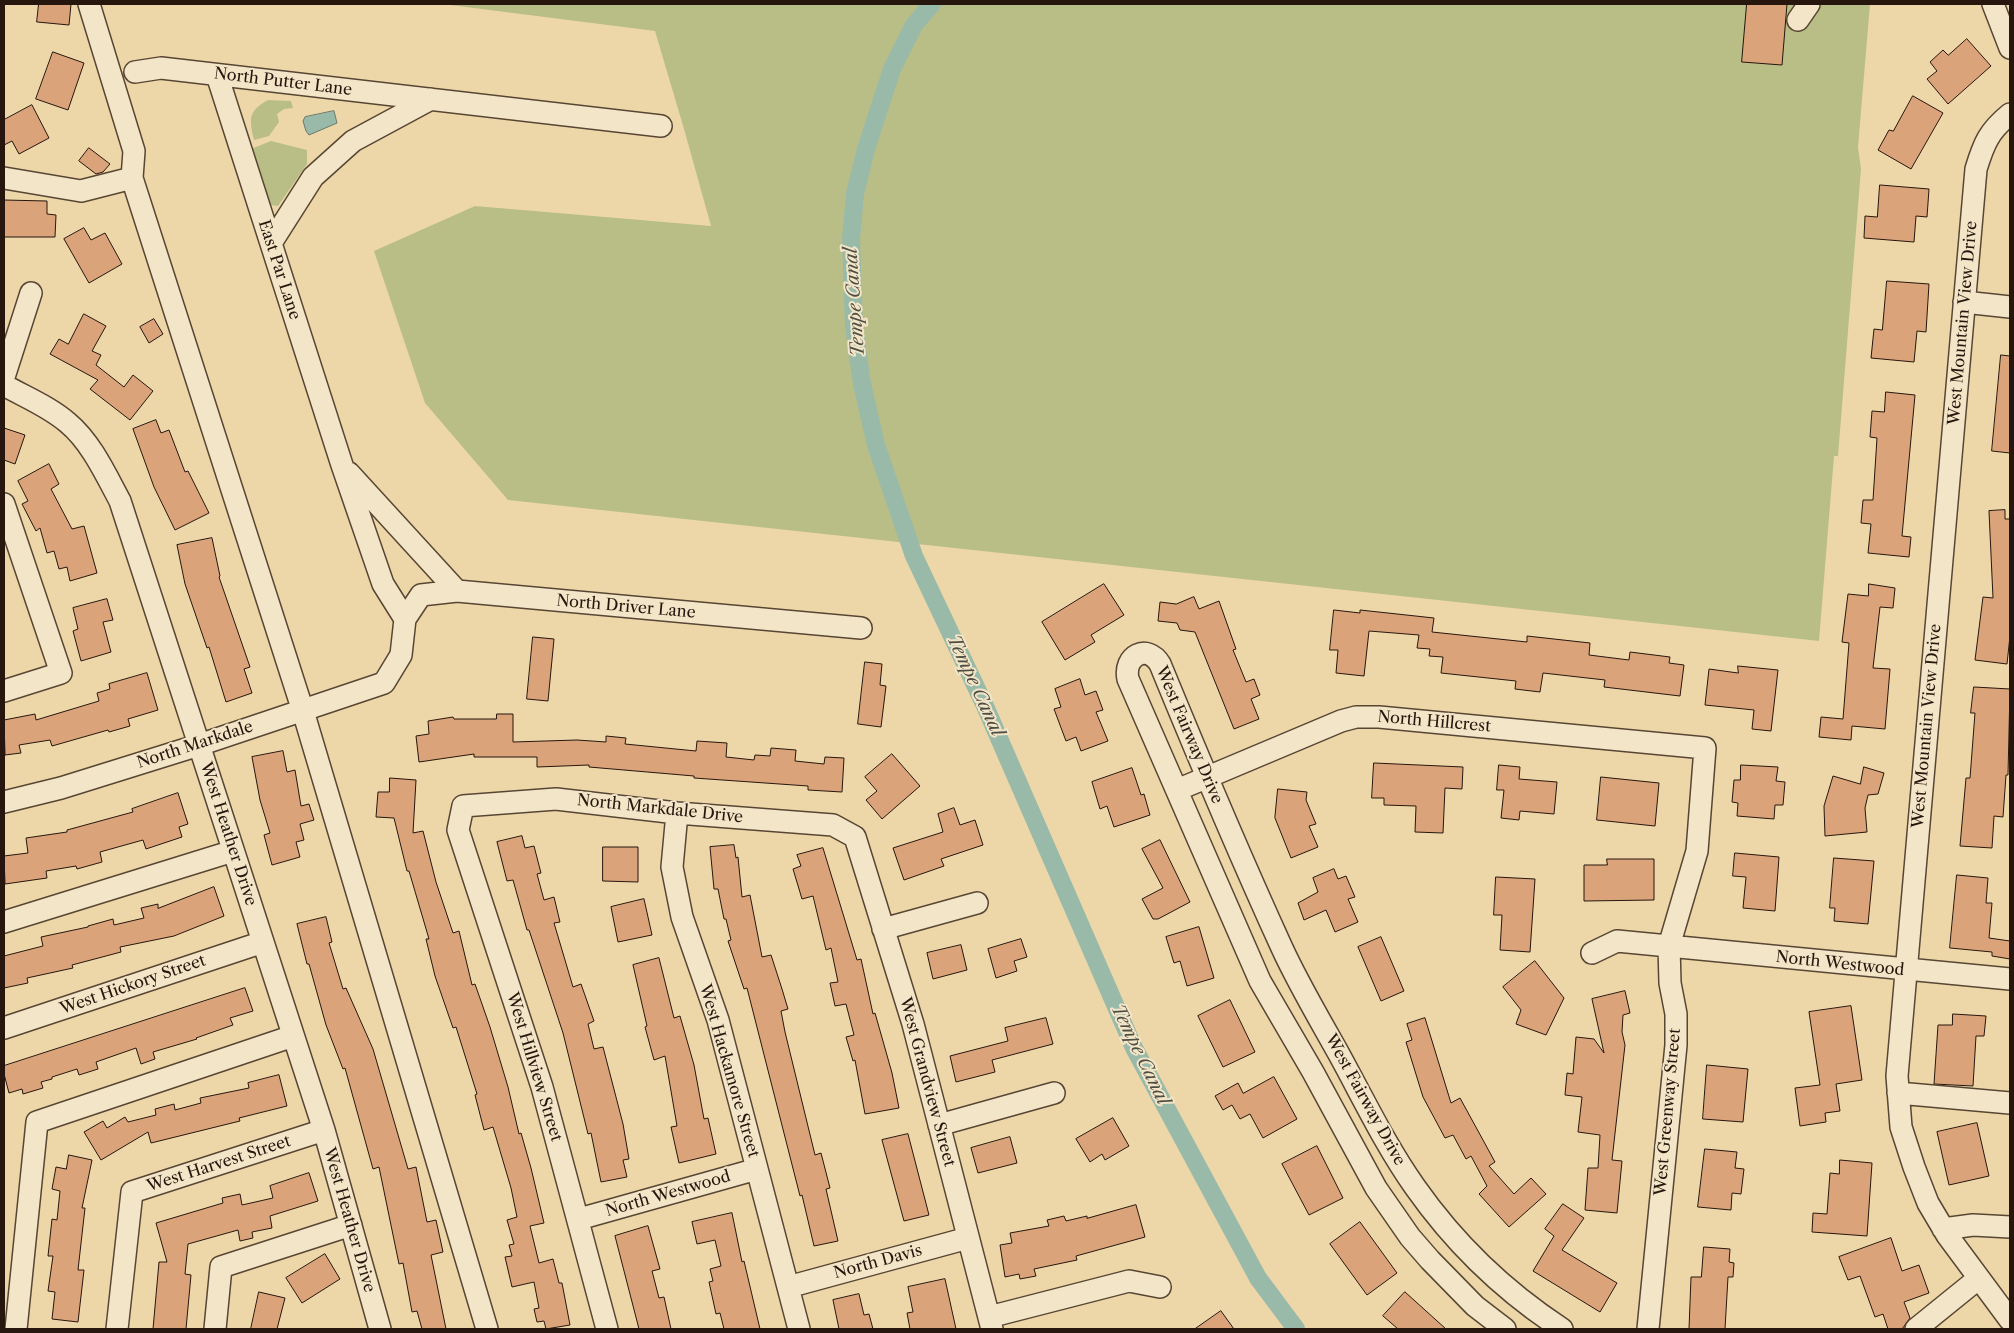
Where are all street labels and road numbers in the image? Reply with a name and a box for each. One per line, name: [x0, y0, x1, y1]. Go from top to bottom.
street label: North Putter Lane: [213, 64, 353, 100]
street label: East Par Lane: [254, 218, 304, 322]
street label: West Mountain View Drive: [1945, 220, 1981, 426]
street label: North Driver Lane: [556, 591, 696, 623]
street label: West Mountain View Drive: [1909, 623, 1945, 829]
street label: West Fairway Drive: [1151, 663, 1227, 807]
street label: North Hillcrest: [1376, 707, 1492, 737]
street label: North Markdale: [134, 717, 256, 773]
street label: West Heather Drive: [196, 760, 260, 908]
street label: North Markdale Drive: [576, 791, 744, 827]
street label: North Westwood: [1775, 948, 1905, 980]
street label: West Hickory Street: [58, 951, 208, 1019]
street label: West Hackamore Street: [695, 982, 763, 1160]
street label: West Hillview Street: [502, 990, 566, 1144]
street label: West Grandview Street: [895, 995, 959, 1169]
street label: West Greenway Street: [1651, 1027, 1685, 1197]
street label: West Fairway Drive: [1321, 1031, 1409, 1169]
street label: West Harvest Street: [145, 1132, 293, 1196]
street label: West Heather Drive: [319, 1145, 379, 1295]
street label: North Westwood: [603, 1167, 733, 1221]
street label: North Davis: [832, 1241, 924, 1283]

